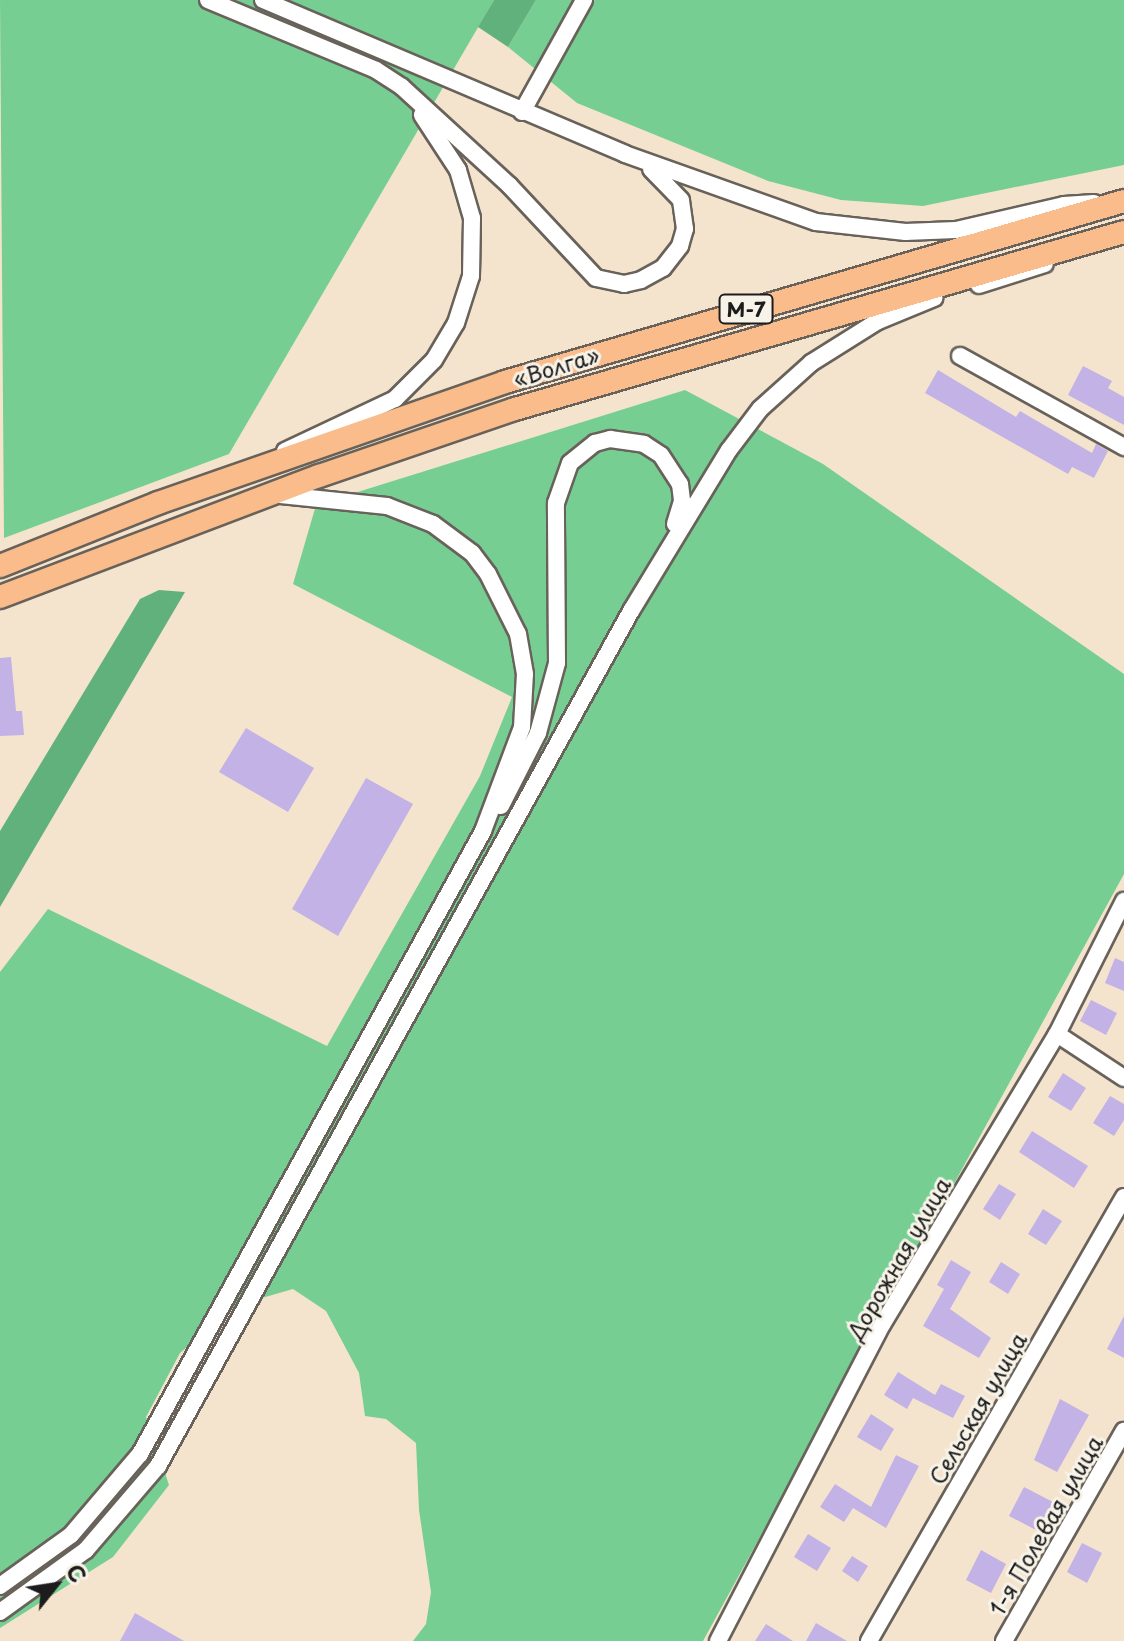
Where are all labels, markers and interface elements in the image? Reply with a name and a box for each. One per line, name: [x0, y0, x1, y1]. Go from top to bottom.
road number: М-7: [718, 293, 774, 325]
street label: «Волга»: [510, 340, 602, 392]
street label: Дорожная улица: [841, 1172, 955, 1344]
street label: Сельская улица: [922, 1327, 1032, 1489]
street label: 1-я Полевая улица: [983, 1431, 1107, 1619]
north arrow: [16, 1545, 96, 1625]
text: С: [59, 1557, 96, 1588]

